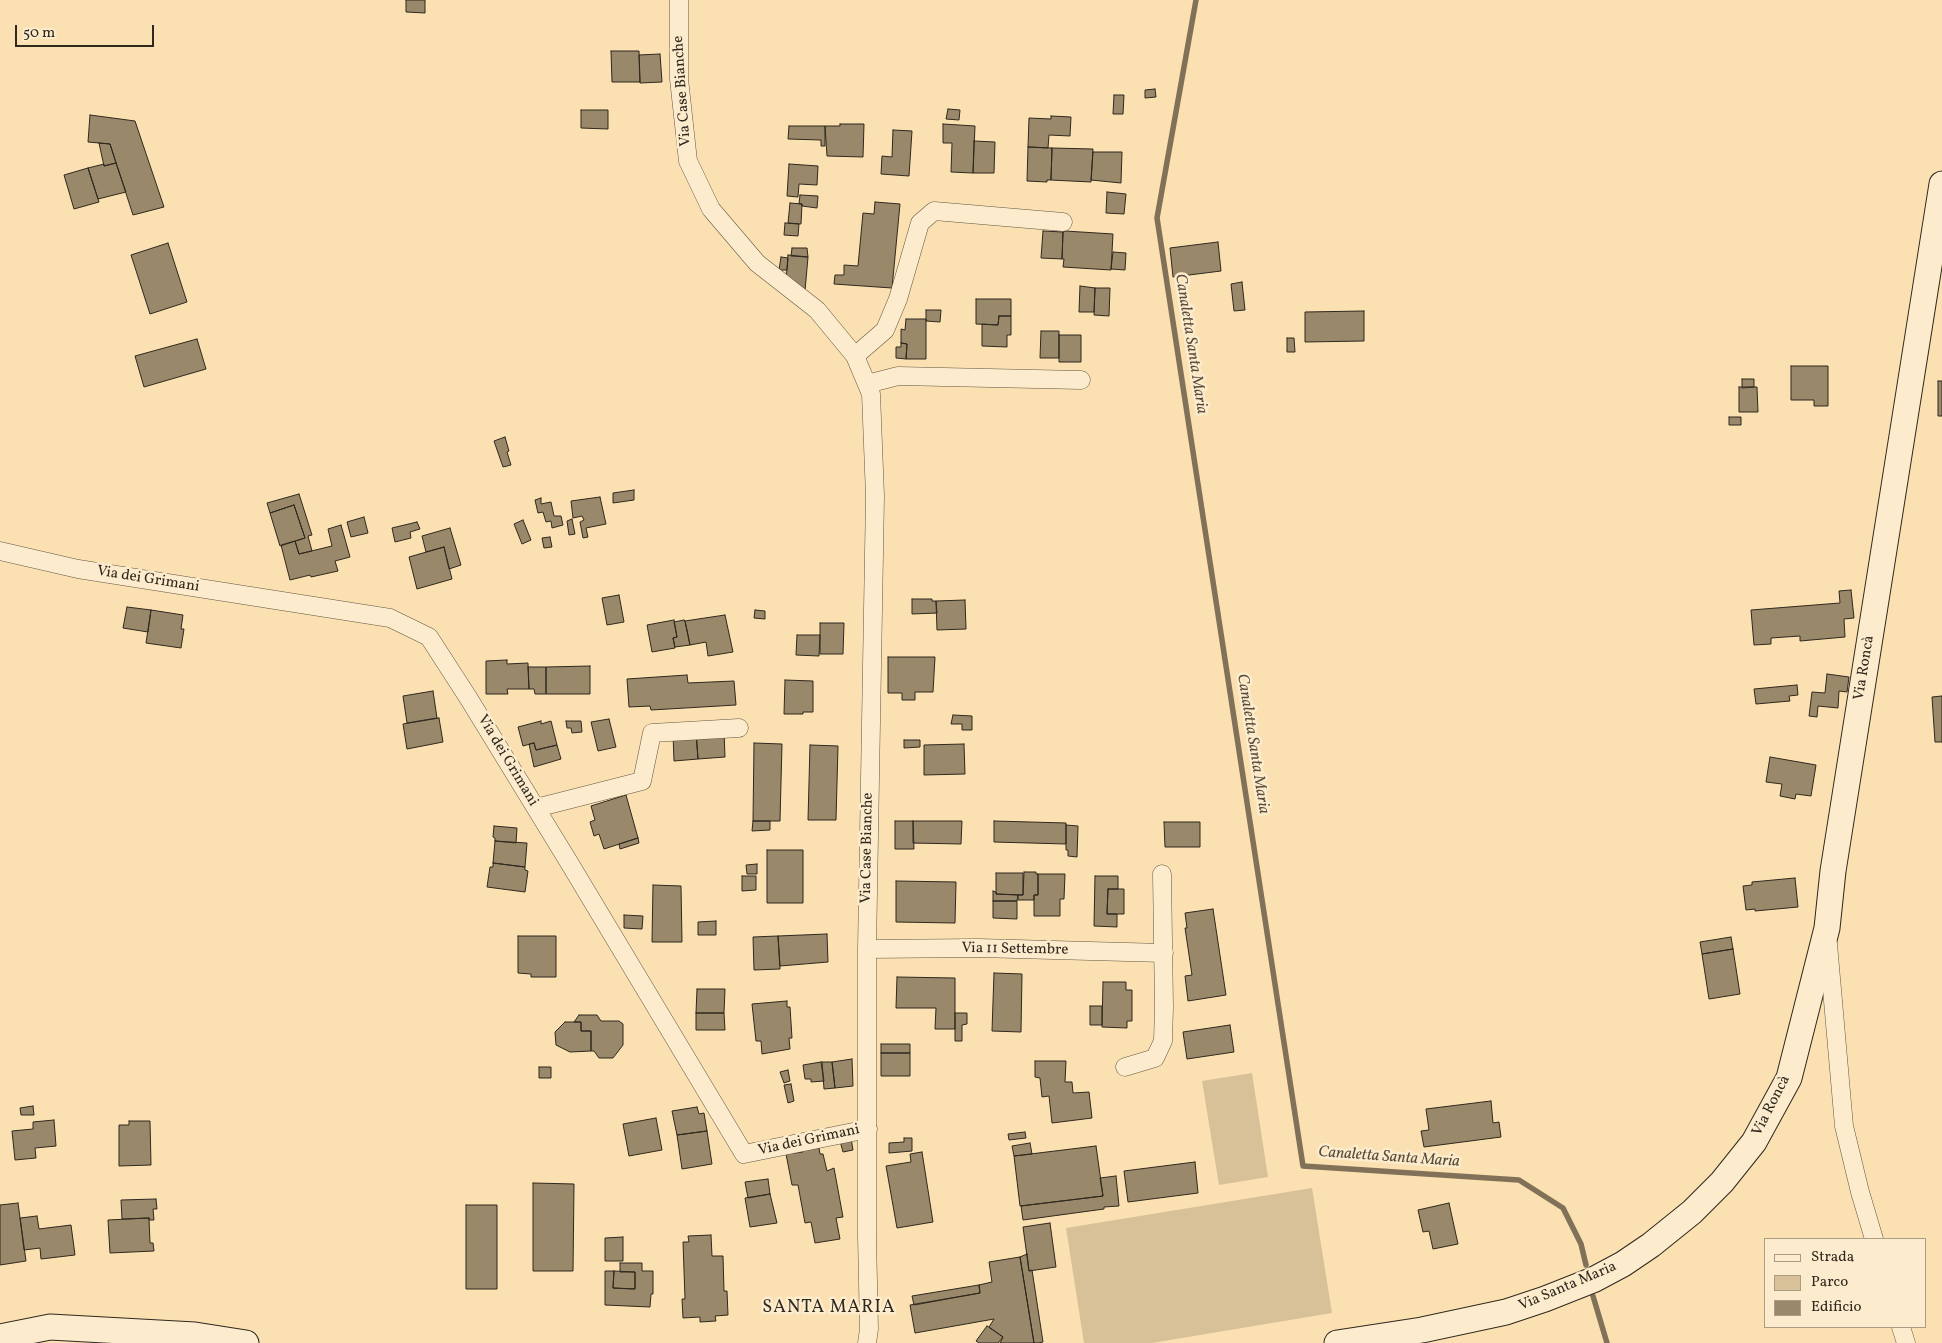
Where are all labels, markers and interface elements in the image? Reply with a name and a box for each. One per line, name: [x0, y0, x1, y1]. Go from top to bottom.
scale bar: [18, 15, 156, 47]
text: 50 m: [23, 23, 55, 44]
street label: Via Case Bianche: [670, 35, 696, 147]
water label: Canaletta Santa Maria: [1169, 272, 1211, 416]
street label: Via dei Grimani: [95, 563, 201, 597]
street label: Via Roncà: [1851, 634, 1879, 702]
water label: Canaletta Santa Maria: [1231, 672, 1273, 816]
street label: Via dei Grimani: [473, 712, 541, 810]
street label: Via Case Bianche: [858, 792, 878, 904]
street label: Via 11 Settembre: [961, 940, 1069, 960]
street label: Via Roncà: [1749, 1073, 1795, 1139]
street label: Via dei Grimani: [756, 1121, 862, 1161]
water label: Canaletta Santa Maria: [1318, 1143, 1460, 1173]
legend: [1764, 1238, 1927, 1328]
text: Strada: [1811, 1247, 1854, 1268]
street label: Via Santa Maria: [1516, 1258, 1620, 1316]
text: Parco: [1811, 1272, 1848, 1293]
text: Edificio: [1811, 1297, 1862, 1318]
district label: SANTA MARIA: [761, 1298, 897, 1320]

